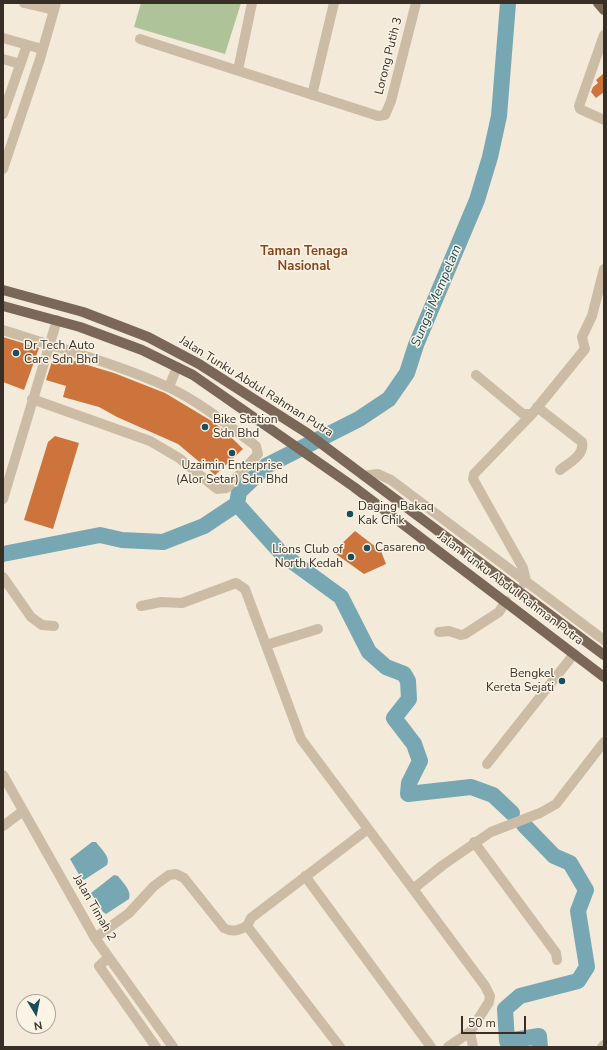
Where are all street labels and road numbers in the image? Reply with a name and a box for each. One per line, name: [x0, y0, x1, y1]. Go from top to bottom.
street label: Lorong Putih 3: [372, 16, 406, 96]
street label: Jalan Tunku Abdul Rahman Putra: [176, 334, 336, 440]
street label: Jalan Tunku Abdul Rahman Putra: [434, 529, 586, 649]
street label: Jalan Timah 2: [69, 872, 119, 944]

